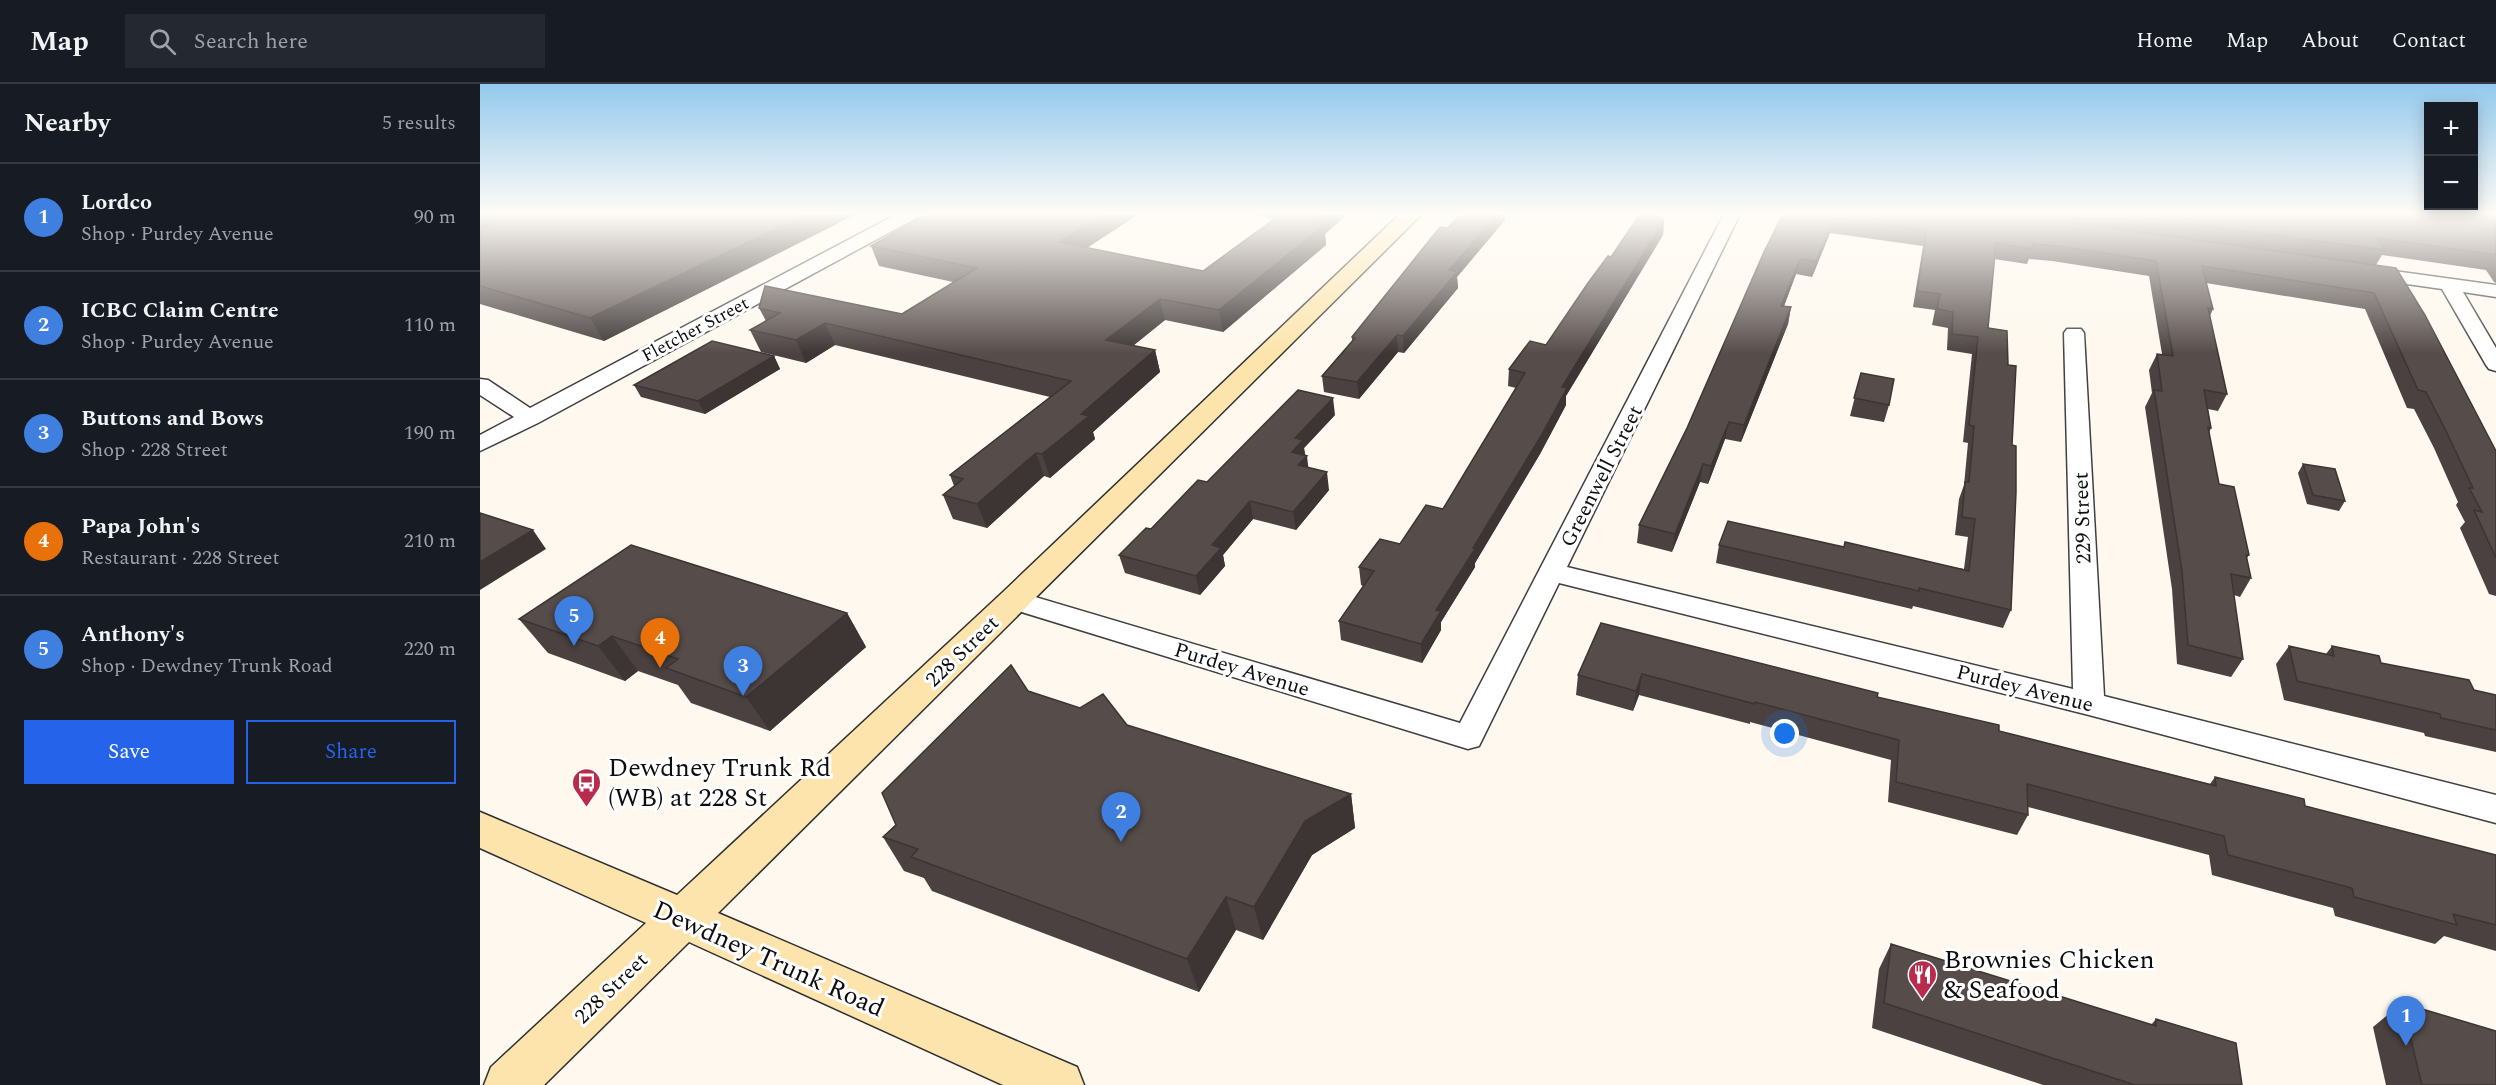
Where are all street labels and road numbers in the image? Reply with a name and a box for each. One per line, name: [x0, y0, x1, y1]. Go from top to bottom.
street label: Fletcher Street: [637, 290, 754, 369]
street label: Greenwell Street: [1552, 400, 1651, 553]
street label: 229 Street: [2065, 472, 2101, 564]
street label: 228 Street: [919, 608, 1007, 695]
street label: Purdey Avenue: [1170, 634, 1313, 706]
street label: Purdey Avenue: [1953, 657, 2097, 721]
street label: Dewdney Trunk Road: [646, 890, 891, 1028]
street label: 228 Street: [568, 945, 656, 1032]

